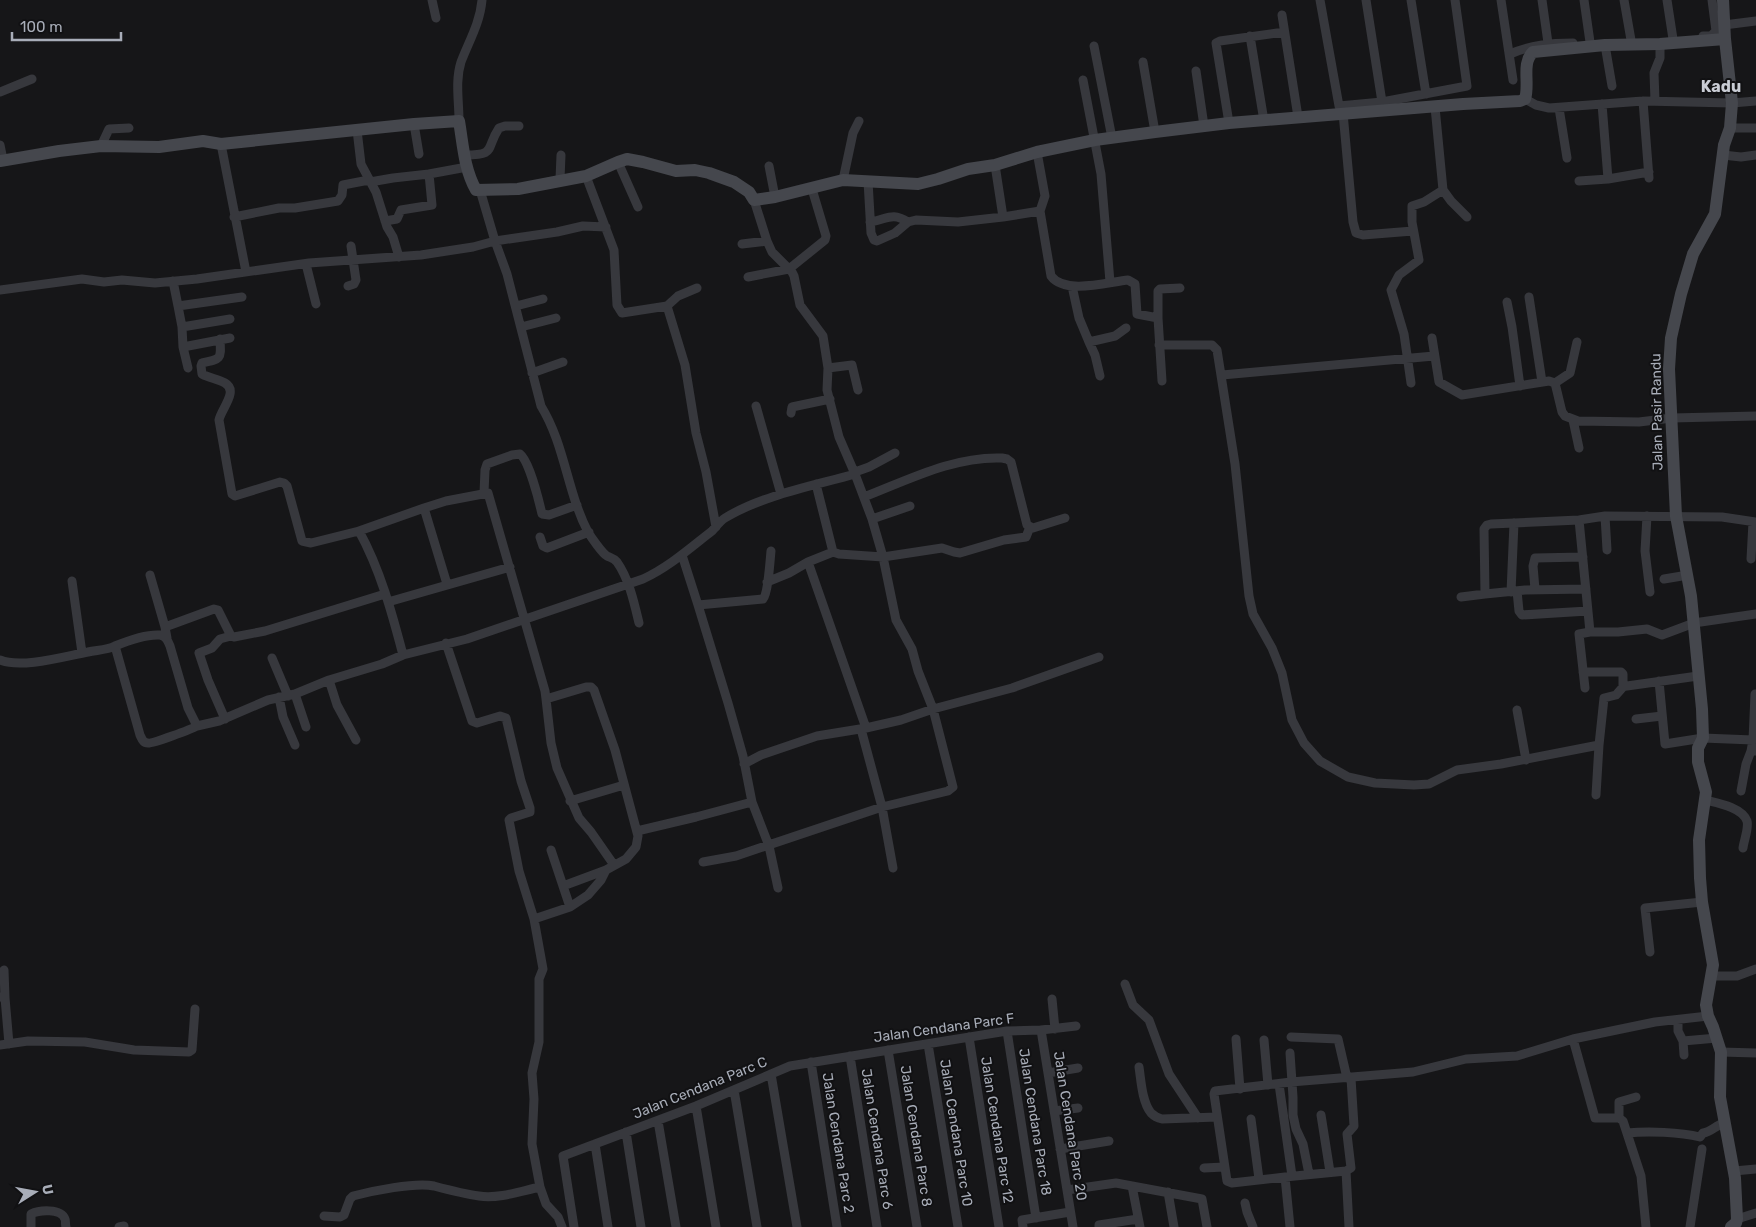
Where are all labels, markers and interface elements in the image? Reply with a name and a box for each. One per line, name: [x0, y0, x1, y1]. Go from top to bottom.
scale bar: [12, 10, 121, 42]
text: 100 m: [20, 18, 62, 36]
district label: Kadu: [1701, 77, 1741, 96]
street label: Jalan Pasir Randu: [1647, 353, 1667, 471]
street label: Jalan Cendana Parc F: [872, 1010, 1016, 1046]
street label: Jalan Cendana Parc 18: [1015, 1047, 1055, 1197]
street label: Jalan Cendana Parc 20: [1050, 1050, 1090, 1202]
street label: Jalan Cendana Parc C: [630, 1053, 770, 1123]
street label: Jalan Cendana Parc 12: [977, 1056, 1017, 1204]
street label: Jalan Cendana Parc 10: [936, 1058, 976, 1208]
street label: Jalan Cendana Parc 8: [896, 1064, 936, 1208]
street label: Jalan Cendana Parc 6: [857, 1067, 897, 1211]
street label: Jalan Cendana Parc 2: [818, 1072, 858, 1214]
north arrow: [10, 1167, 60, 1217]
text: U: [38, 1183, 57, 1196]

